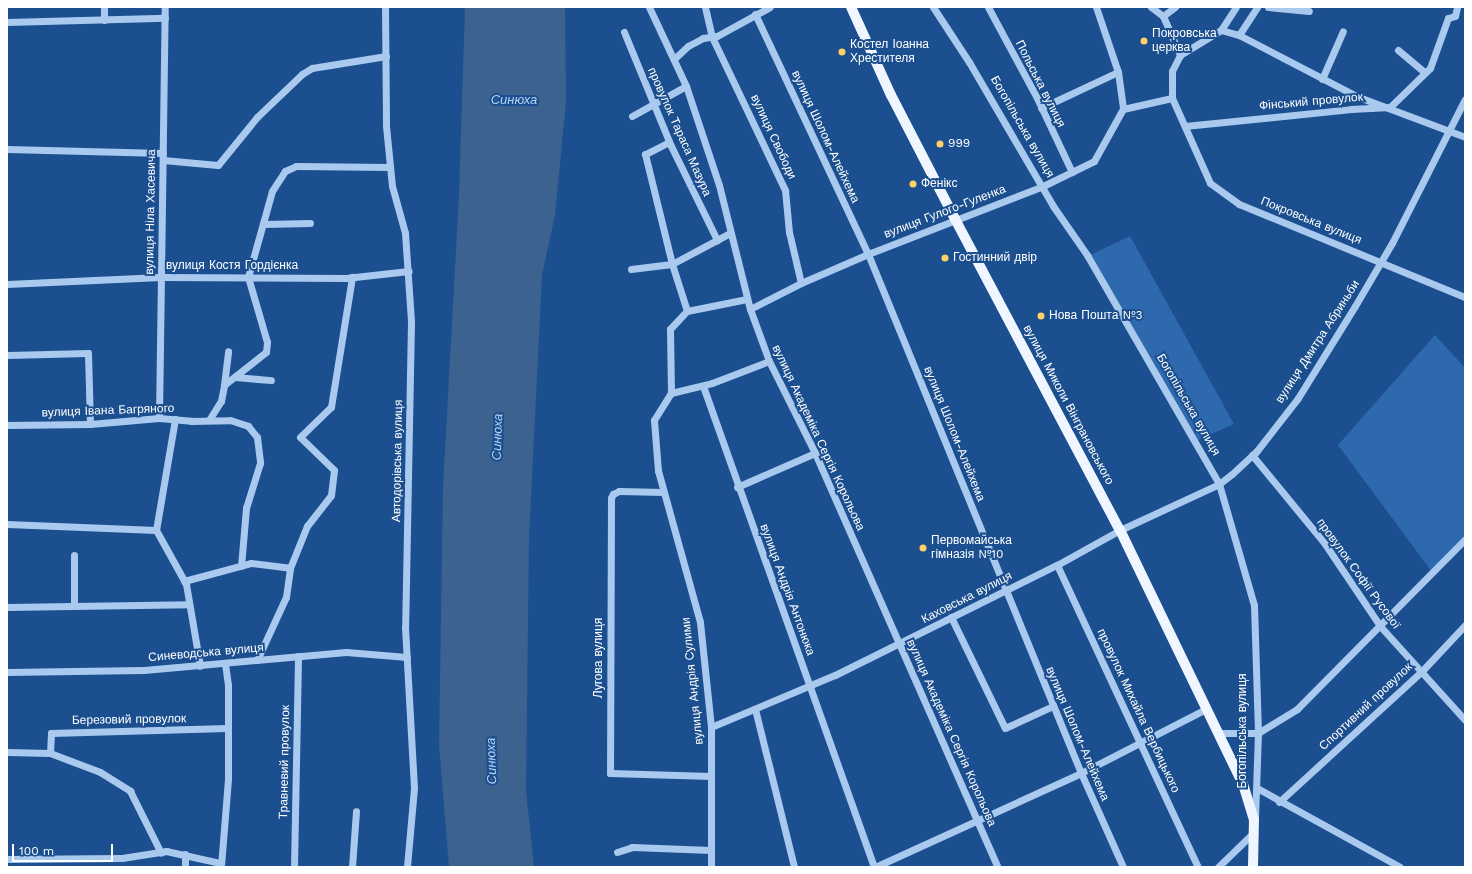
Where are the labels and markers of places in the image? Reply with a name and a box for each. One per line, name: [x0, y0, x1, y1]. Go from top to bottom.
place label: Покровська церква: [1152, 27, 1217, 55]
marker: Покровська церква: [1139, 36, 1149, 46]
place label: Костел Іоанна Хрестителя: [850, 38, 929, 66]
marker: Костел Іоанна Хрестителя: [837, 47, 847, 57]
place label: 999: [948, 137, 970, 151]
marker: 999: [935, 139, 945, 149]
place label: Фенікс: [921, 177, 957, 191]
marker: Фенікс: [908, 179, 918, 189]
place label: Гостинний двір: [953, 251, 1037, 265]
marker: Гостинний двір: [940, 253, 950, 263]
place label: Нова Пошта №3: [1049, 309, 1143, 323]
marker: Нова Пошта №3: [1036, 311, 1046, 321]
place label: Первомайська гімназія №10: [931, 534, 1012, 562]
marker: Первомайська гімназія №10: [918, 543, 928, 553]

